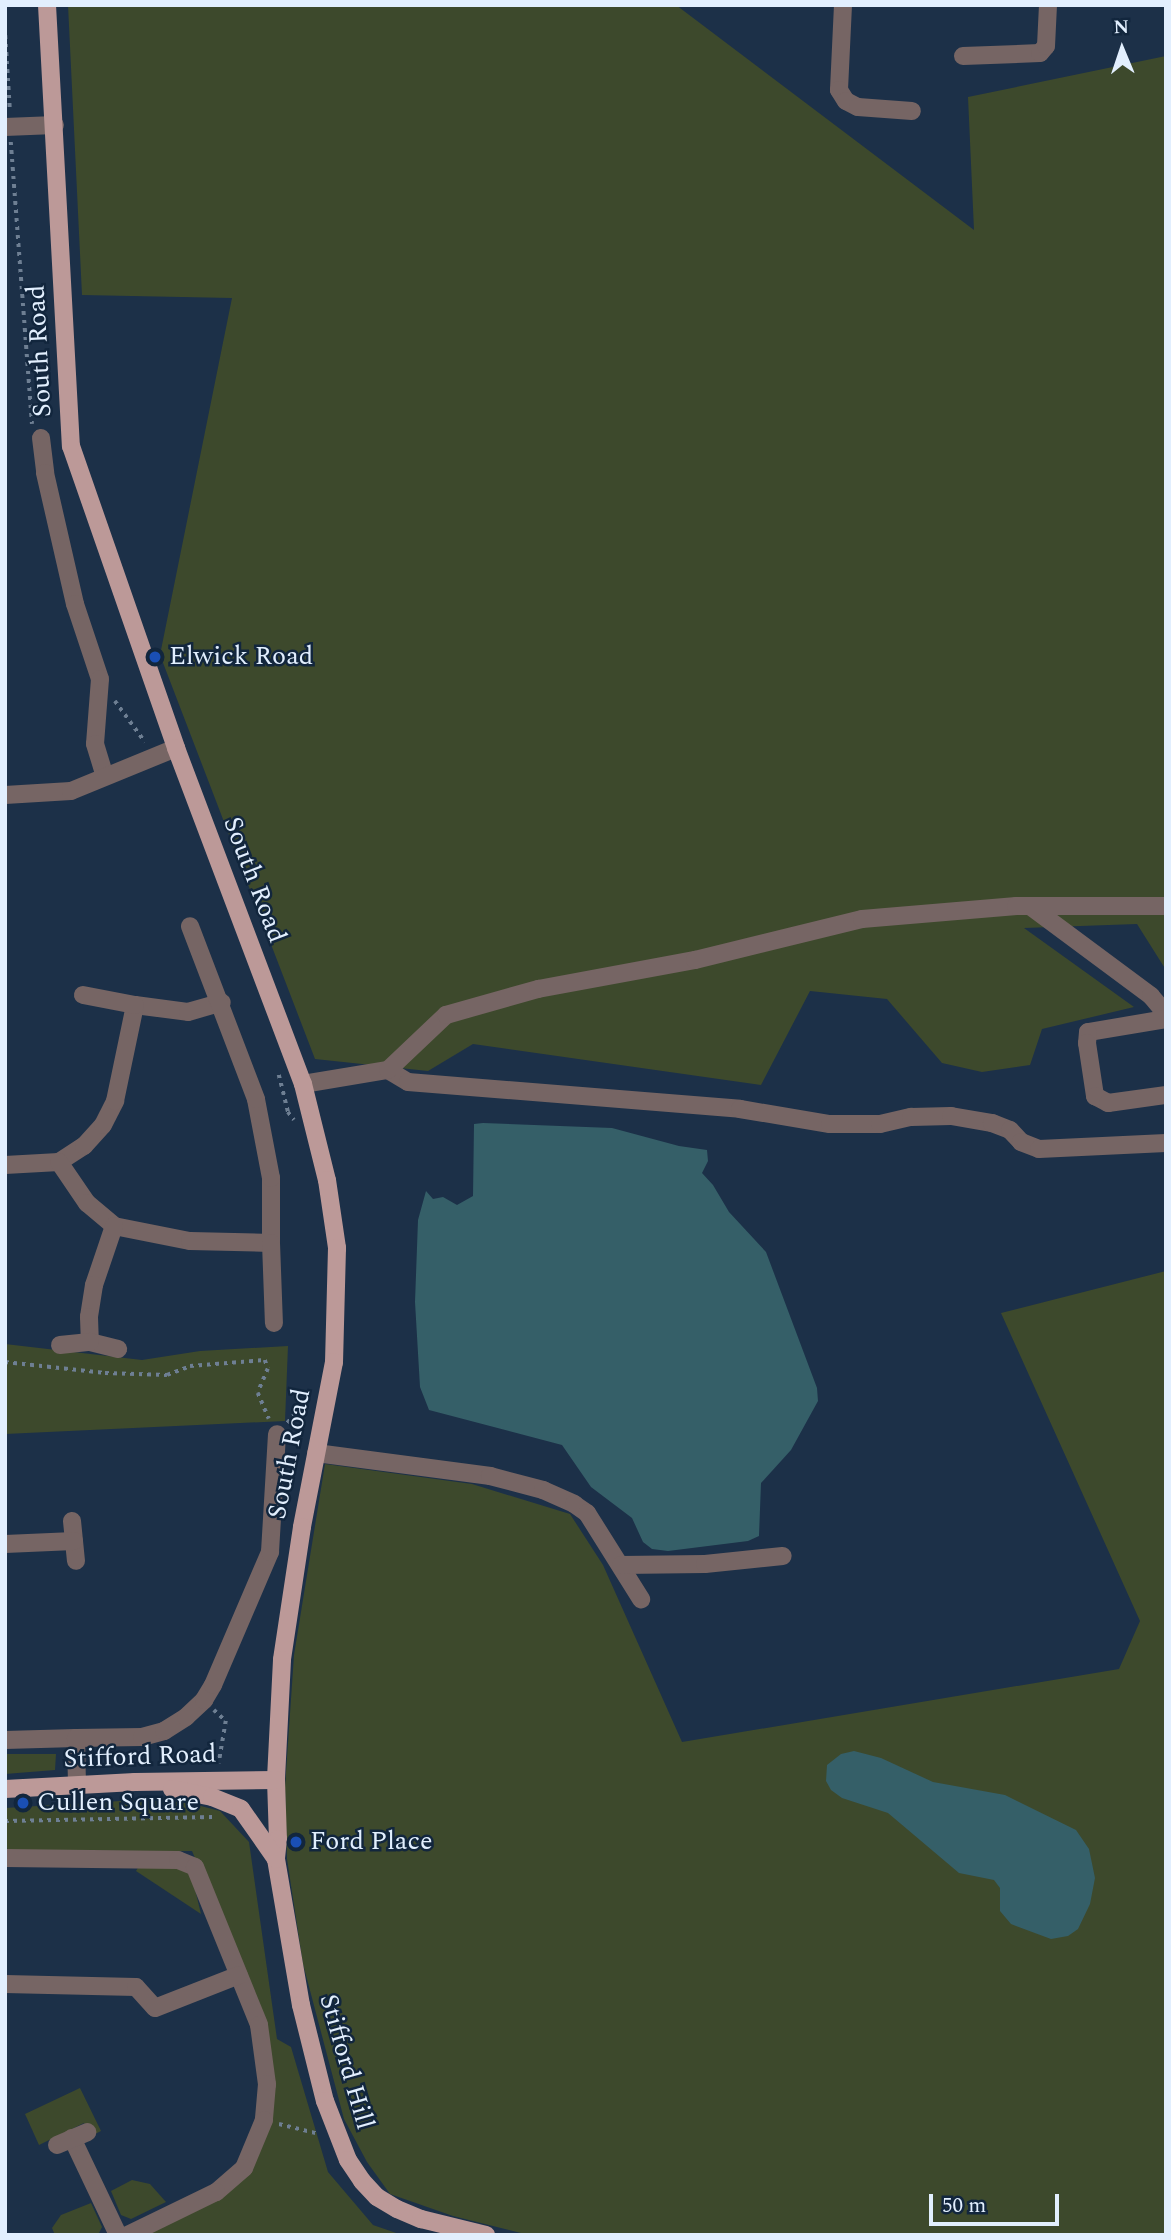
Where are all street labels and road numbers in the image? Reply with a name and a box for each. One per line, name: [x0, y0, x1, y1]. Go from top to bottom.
street label: South Road: [21, 284, 59, 418]
street label: South Road: [216, 813, 292, 947]
street label: South Road: [262, 1386, 318, 1522]
street label: Stifford Road: [63, 1739, 217, 1775]
street label: Stifford Hill: [312, 1991, 380, 2133]

